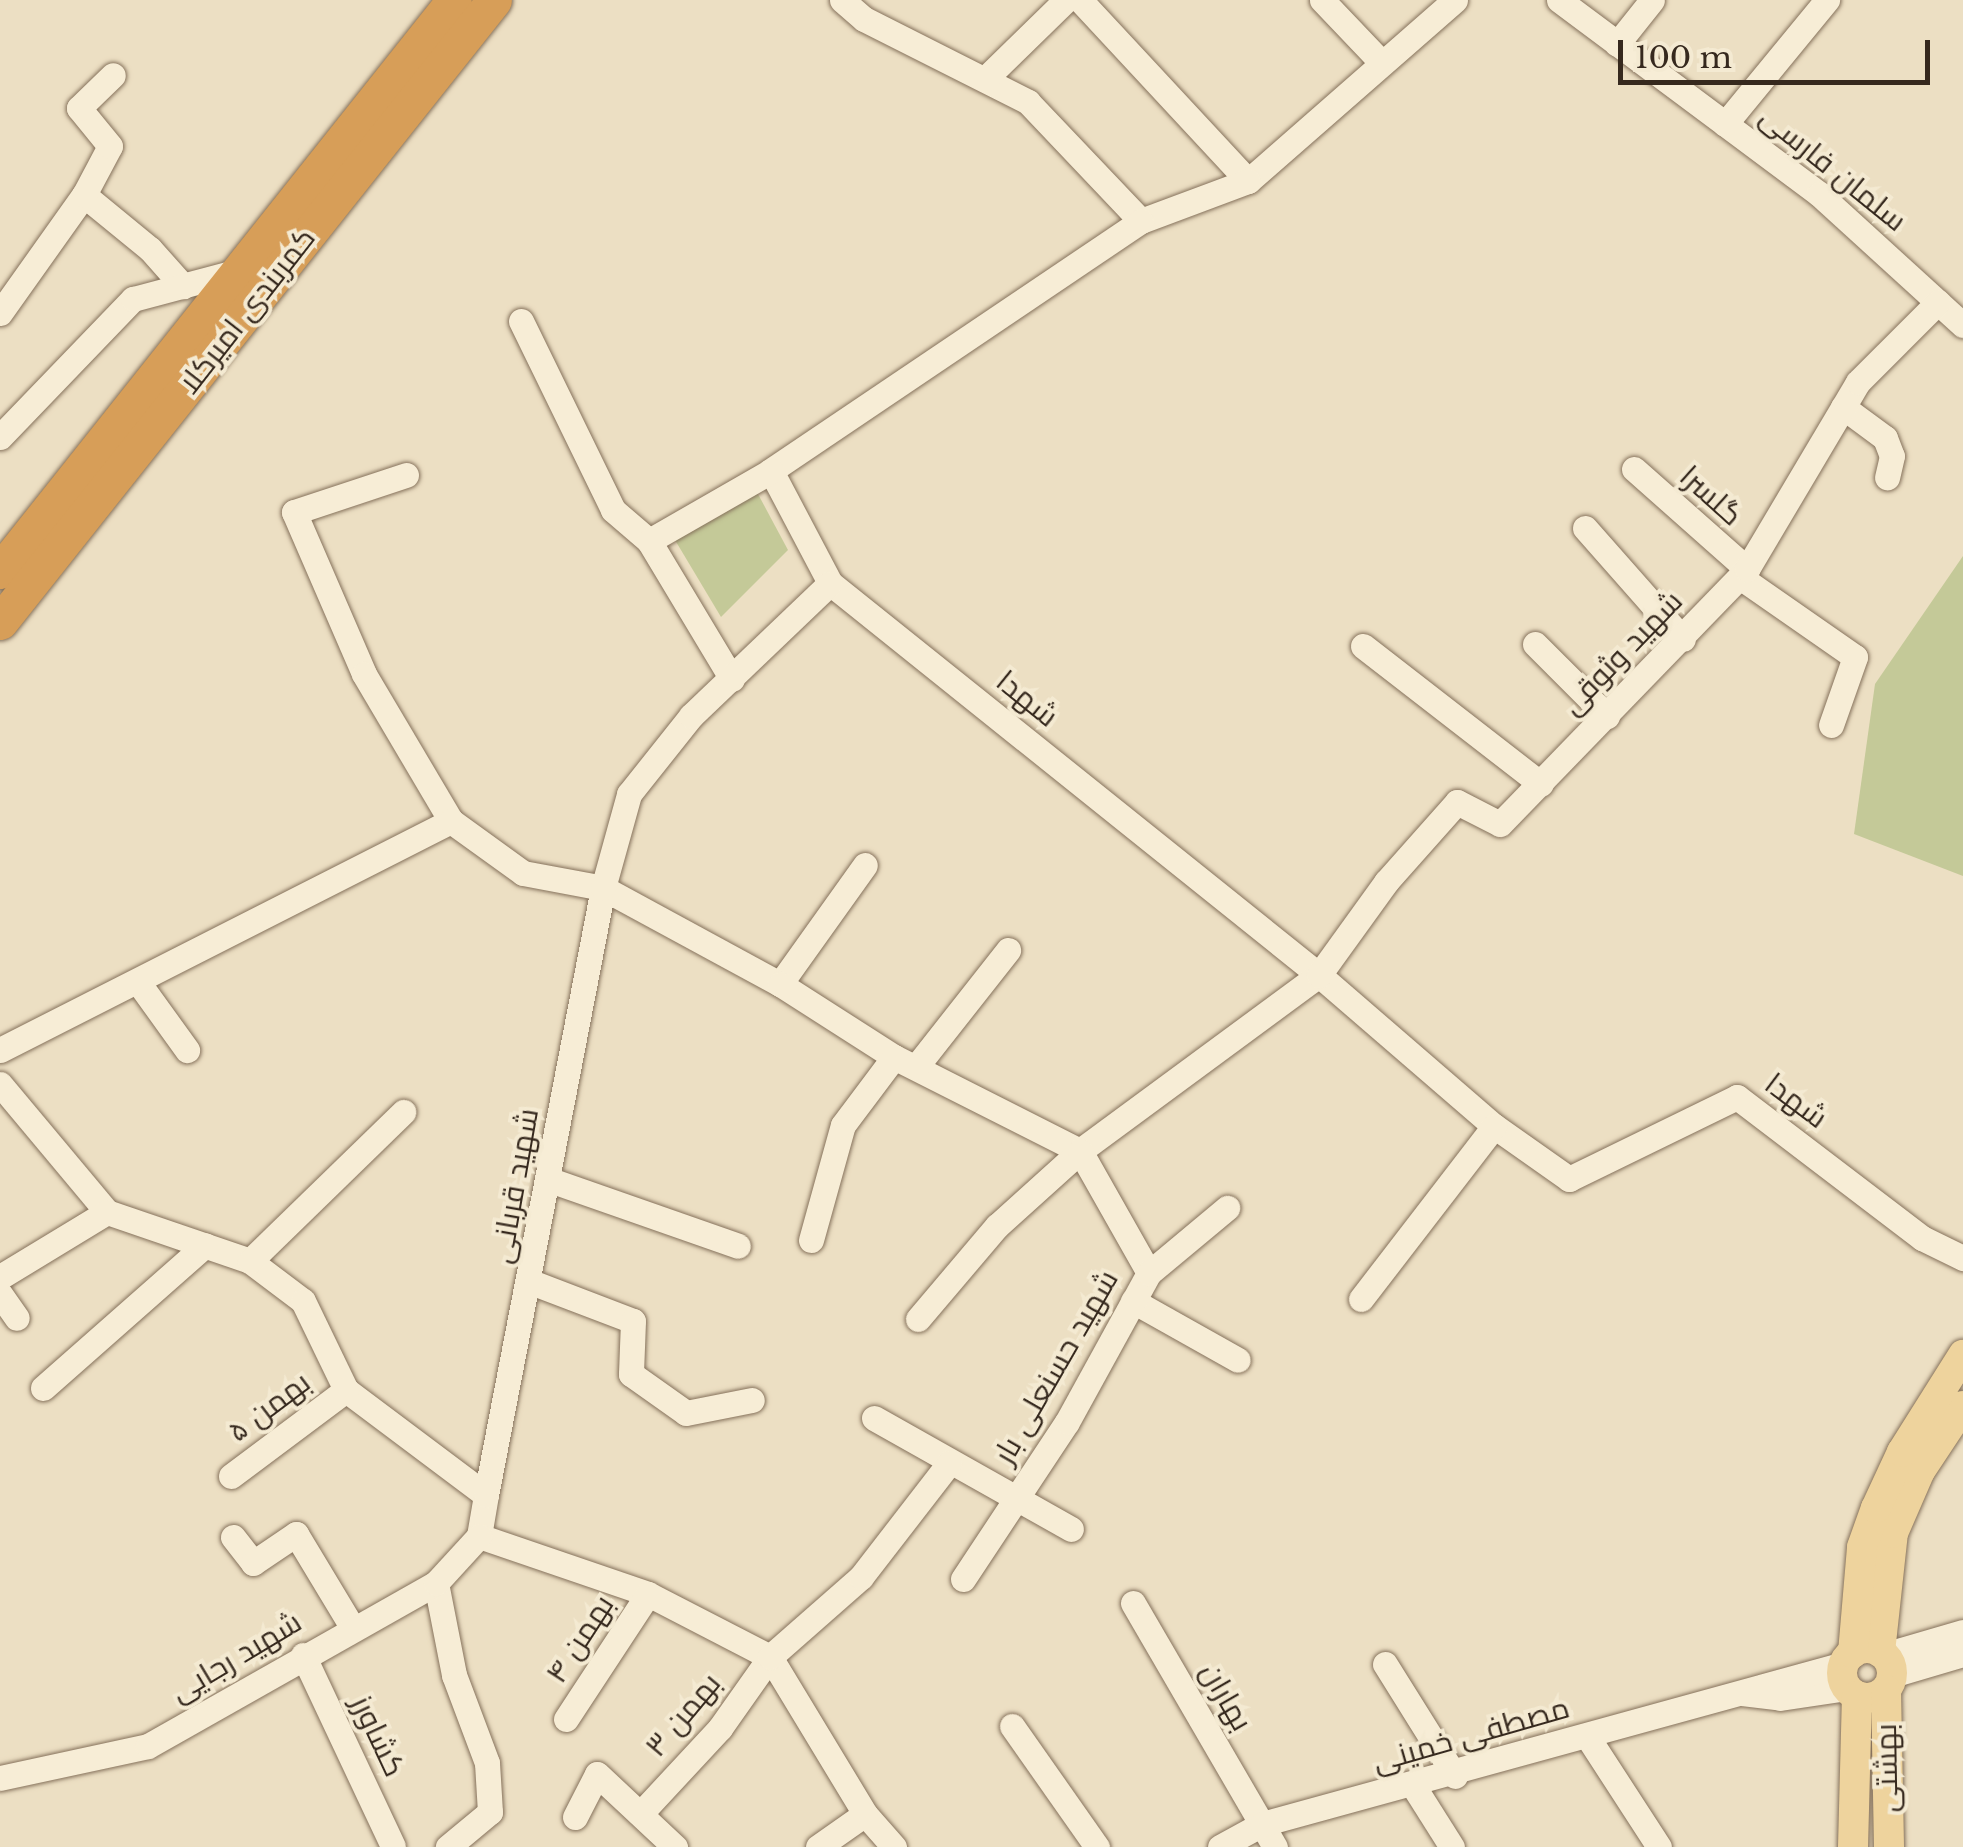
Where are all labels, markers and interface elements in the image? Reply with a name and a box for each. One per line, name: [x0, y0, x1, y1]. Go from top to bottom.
scale bar: [1623, 20, 1936, 82]
text: 100 m: [1635, 39, 1732, 76]
street label: سلمان فارسی: [1753, 99, 1913, 239]
street label: کمربندی امیرکلا: [171, 221, 323, 401]
street label: گلسرا: [1672, 459, 1750, 533]
street label: شهید وثوقی: [1554, 583, 1690, 723]
street label: شهدا: [989, 663, 1065, 735]
street label: شهدا: [1758, 1066, 1834, 1136]
street label: شهید قربانی: [484, 1106, 546, 1266]
street label: شهید حسنعلی بار: [986, 1264, 1126, 1470]
street label: بهمن ۵: [221, 1364, 317, 1450]
street label: بهمن ۴: [538, 1588, 622, 1690]
street label: شهید رجایی: [164, 1604, 308, 1710]
street label: بهاران: [1192, 1657, 1260, 1737]
street label: بهمن ۳: [638, 1666, 728, 1764]
street label: کشاورز: [344, 1690, 412, 1782]
street label: مصطفی خمینی: [1369, 1690, 1573, 1780]
street label: بهشتی: [1868, 1723, 1906, 1813]

